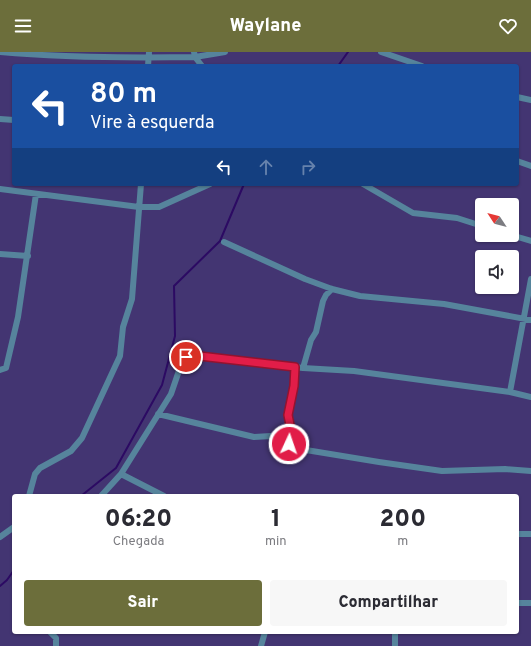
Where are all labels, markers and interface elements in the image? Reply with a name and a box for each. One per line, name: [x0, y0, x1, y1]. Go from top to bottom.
icon: menu: [12, 15, 34, 37]
text: Waylane: [230, 15, 301, 38]
icon: heart: [497, 15, 519, 37]
text: 80 m: [90, 77, 157, 113]
icon: left: [24, 80, 76, 132]
text: Vire à esquerda: [90, 112, 214, 135]
icon: left: [213, 156, 235, 178]
icon: ahead: [255, 156, 277, 178]
icon: right: [297, 156, 319, 178]
north arrow: [475, 198, 519, 242]
map controls: [475, 198, 519, 294]
button: sound: [475, 250, 519, 294]
pin: [169, 340, 203, 374]
icon: arrive: [175, 346, 197, 368]
position arrow: [268, 423, 310, 465]
text: 06:20: [105, 505, 172, 535]
text: 1: [271, 505, 281, 535]
text: 200: [379, 505, 426, 535]
text: Chegada: [113, 534, 164, 550]
text: min: [265, 534, 287, 550]
text: m: [397, 534, 408, 550]
button: Sair: [24, 580, 262, 626]
button: Compartilhar: [270, 580, 507, 626]

